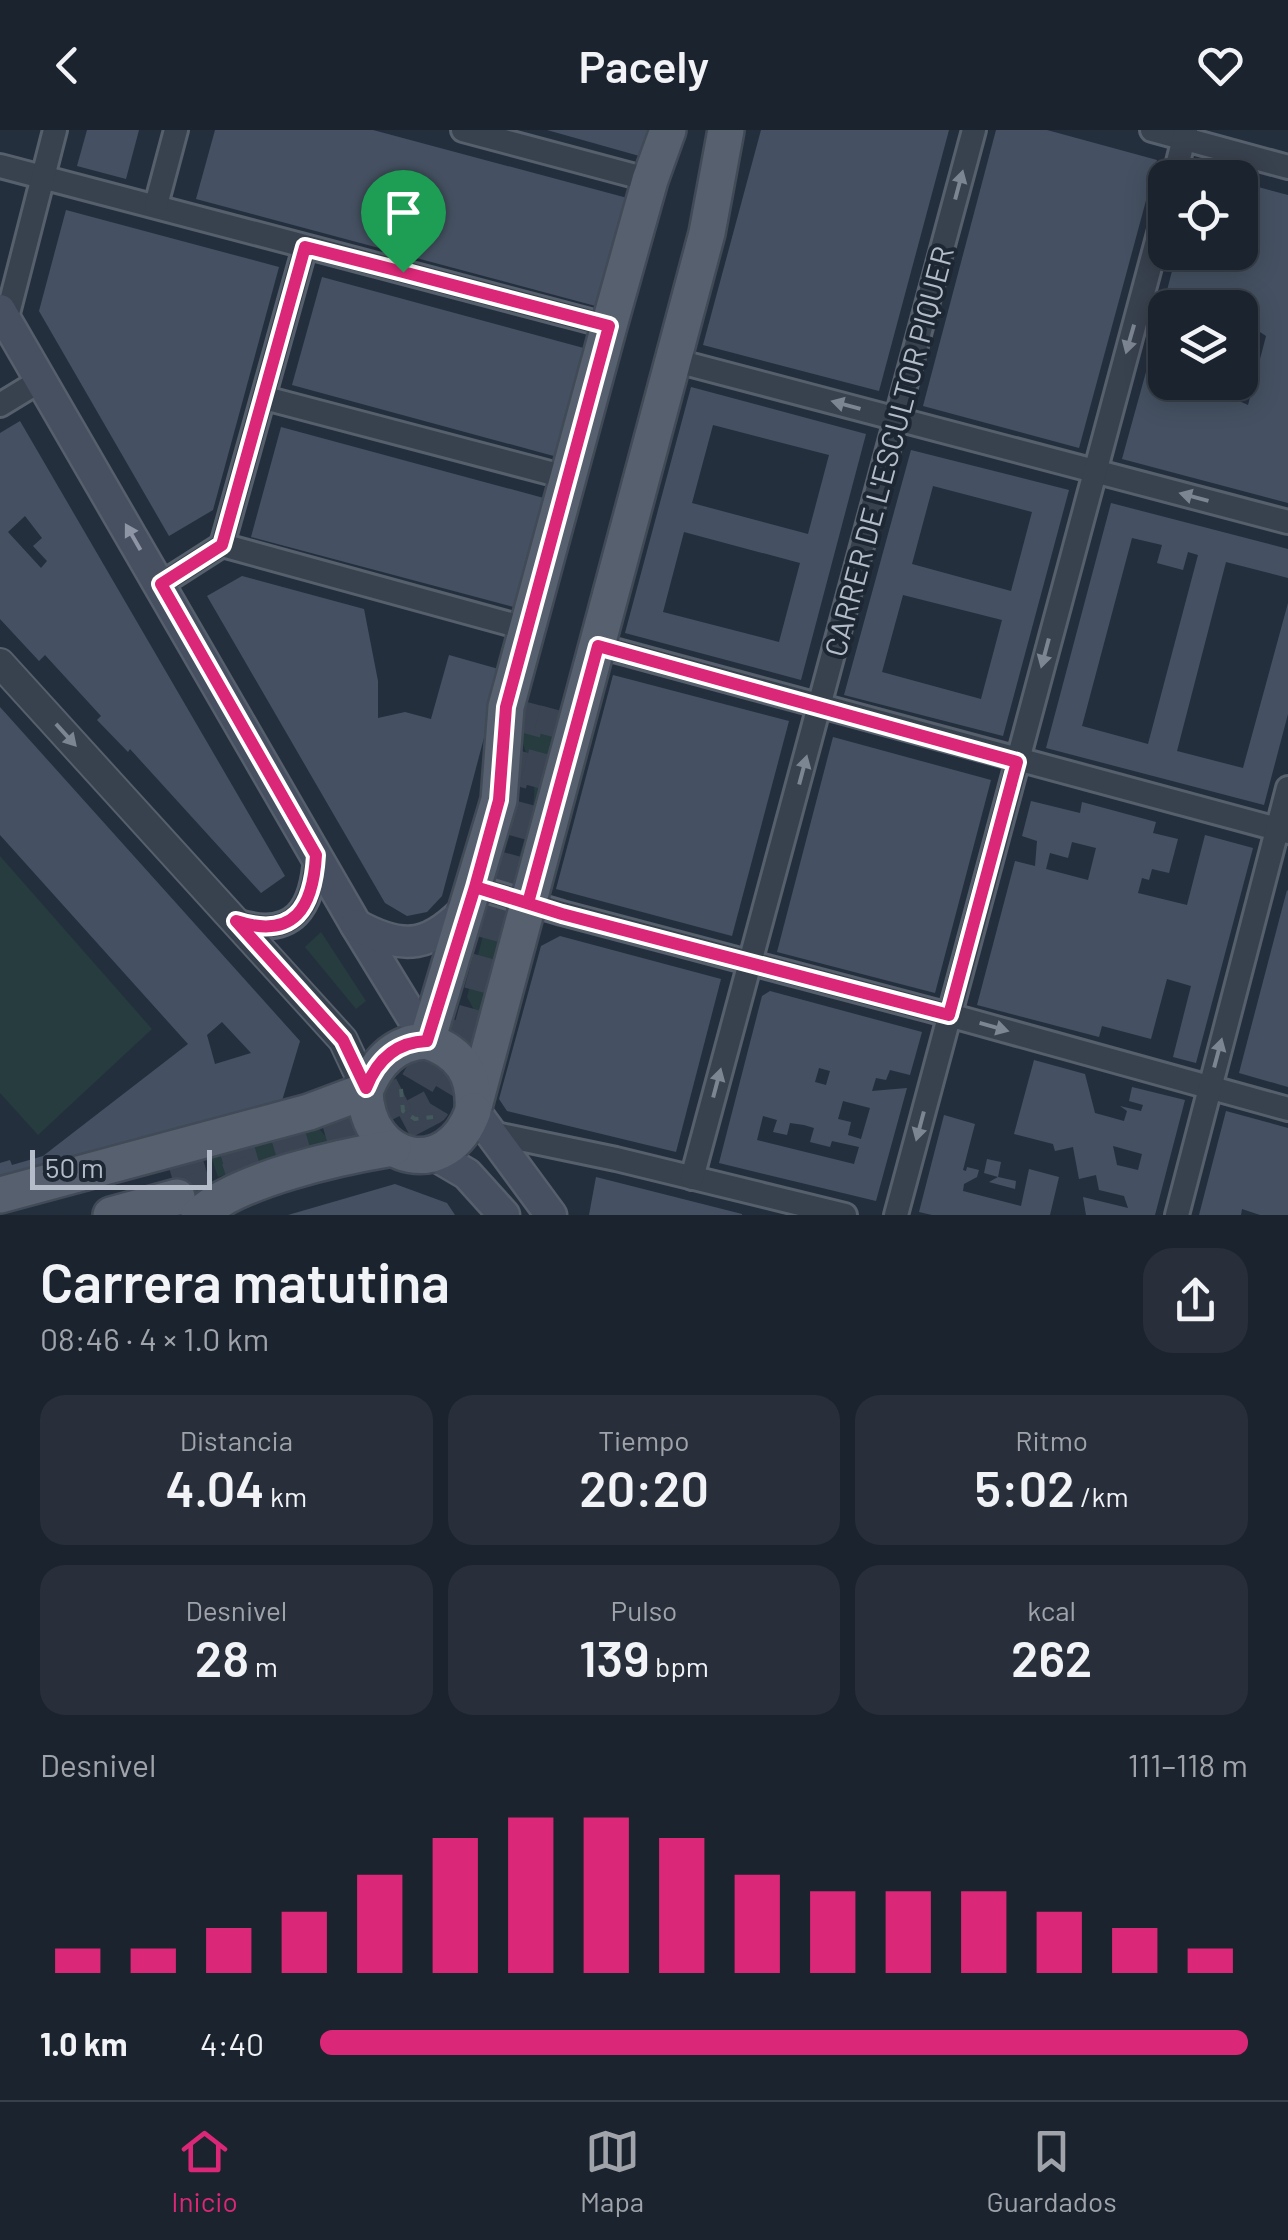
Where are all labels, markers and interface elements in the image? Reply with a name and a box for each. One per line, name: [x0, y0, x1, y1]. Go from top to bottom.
icon: back: [40, 38, 95, 93]
text: Pacely: [579, 38, 709, 92]
icon: heart: [1193, 38, 1248, 93]
map controls: [1148, 160, 1258, 400]
button: locate: [1148, 160, 1258, 270]
pin: [361, 170, 446, 273]
one-way arrow: [952, 170, 968, 201]
icon: arrive: [376, 185, 431, 240]
street label: CARRER DE L'ESCULTOR PIQUER: [816, 242, 960, 660]
button: layers: [1148, 290, 1258, 400]
one-way arrow: [1121, 324, 1137, 355]
one-way arrow: [830, 397, 861, 413]
one-way arrow: [1178, 489, 1209, 505]
one-way arrow: [125, 523, 142, 551]
one-way arrow: [1037, 638, 1053, 669]
one-way arrow: [54, 723, 77, 747]
one-way arrow: [796, 754, 812, 785]
one-way arrow: [979, 1020, 1010, 1035]
one-way arrow: [1210, 1037, 1226, 1068]
one-way arrow: [710, 1067, 726, 1098]
one-way arrow: [911, 1111, 927, 1142]
scale bar: [30, 1145, 212, 1190]
text: 50 m: [45, 1150, 104, 1184]
text: Carrera matutina: [40, 1248, 450, 1314]
button: share: [1143, 1248, 1248, 1353]
text: 08:46 · 4 × 1.0 km: [40, 1319, 269, 1357]
text: Distancia: [180, 1423, 293, 1457]
text: Tiempo: [598, 1423, 690, 1457]
text: Ritmo: [1015, 1423, 1088, 1457]
text: 4.04: [165, 1457, 264, 1517]
text: 20:20: [579, 1457, 709, 1517]
text: 5:02: [975, 1457, 1075, 1517]
text: km: [264, 1479, 307, 1513]
text: /km: [1075, 1479, 1129, 1513]
text: Desnivel: [185, 1593, 287, 1627]
text: Pulso: [611, 1593, 677, 1627]
text: kcal: [1027, 1593, 1076, 1627]
text: 28: [195, 1627, 249, 1687]
text: 139: [579, 1627, 650, 1687]
text: 262: [1011, 1627, 1092, 1687]
text: m: [249, 1649, 278, 1683]
text: bpm: [650, 1649, 709, 1683]
text: Desnivel: [40, 1745, 156, 1783]
text: 111–118 m: [1128, 1745, 1248, 1783]
text: 1.0 km: [40, 2024, 128, 2062]
text: 4:40: [200, 2024, 264, 2062]
tab: Inicio: [171, 2124, 238, 2218]
tab: Mapa: [580, 2124, 644, 2218]
tab: Guardados: [987, 2124, 1117, 2218]

